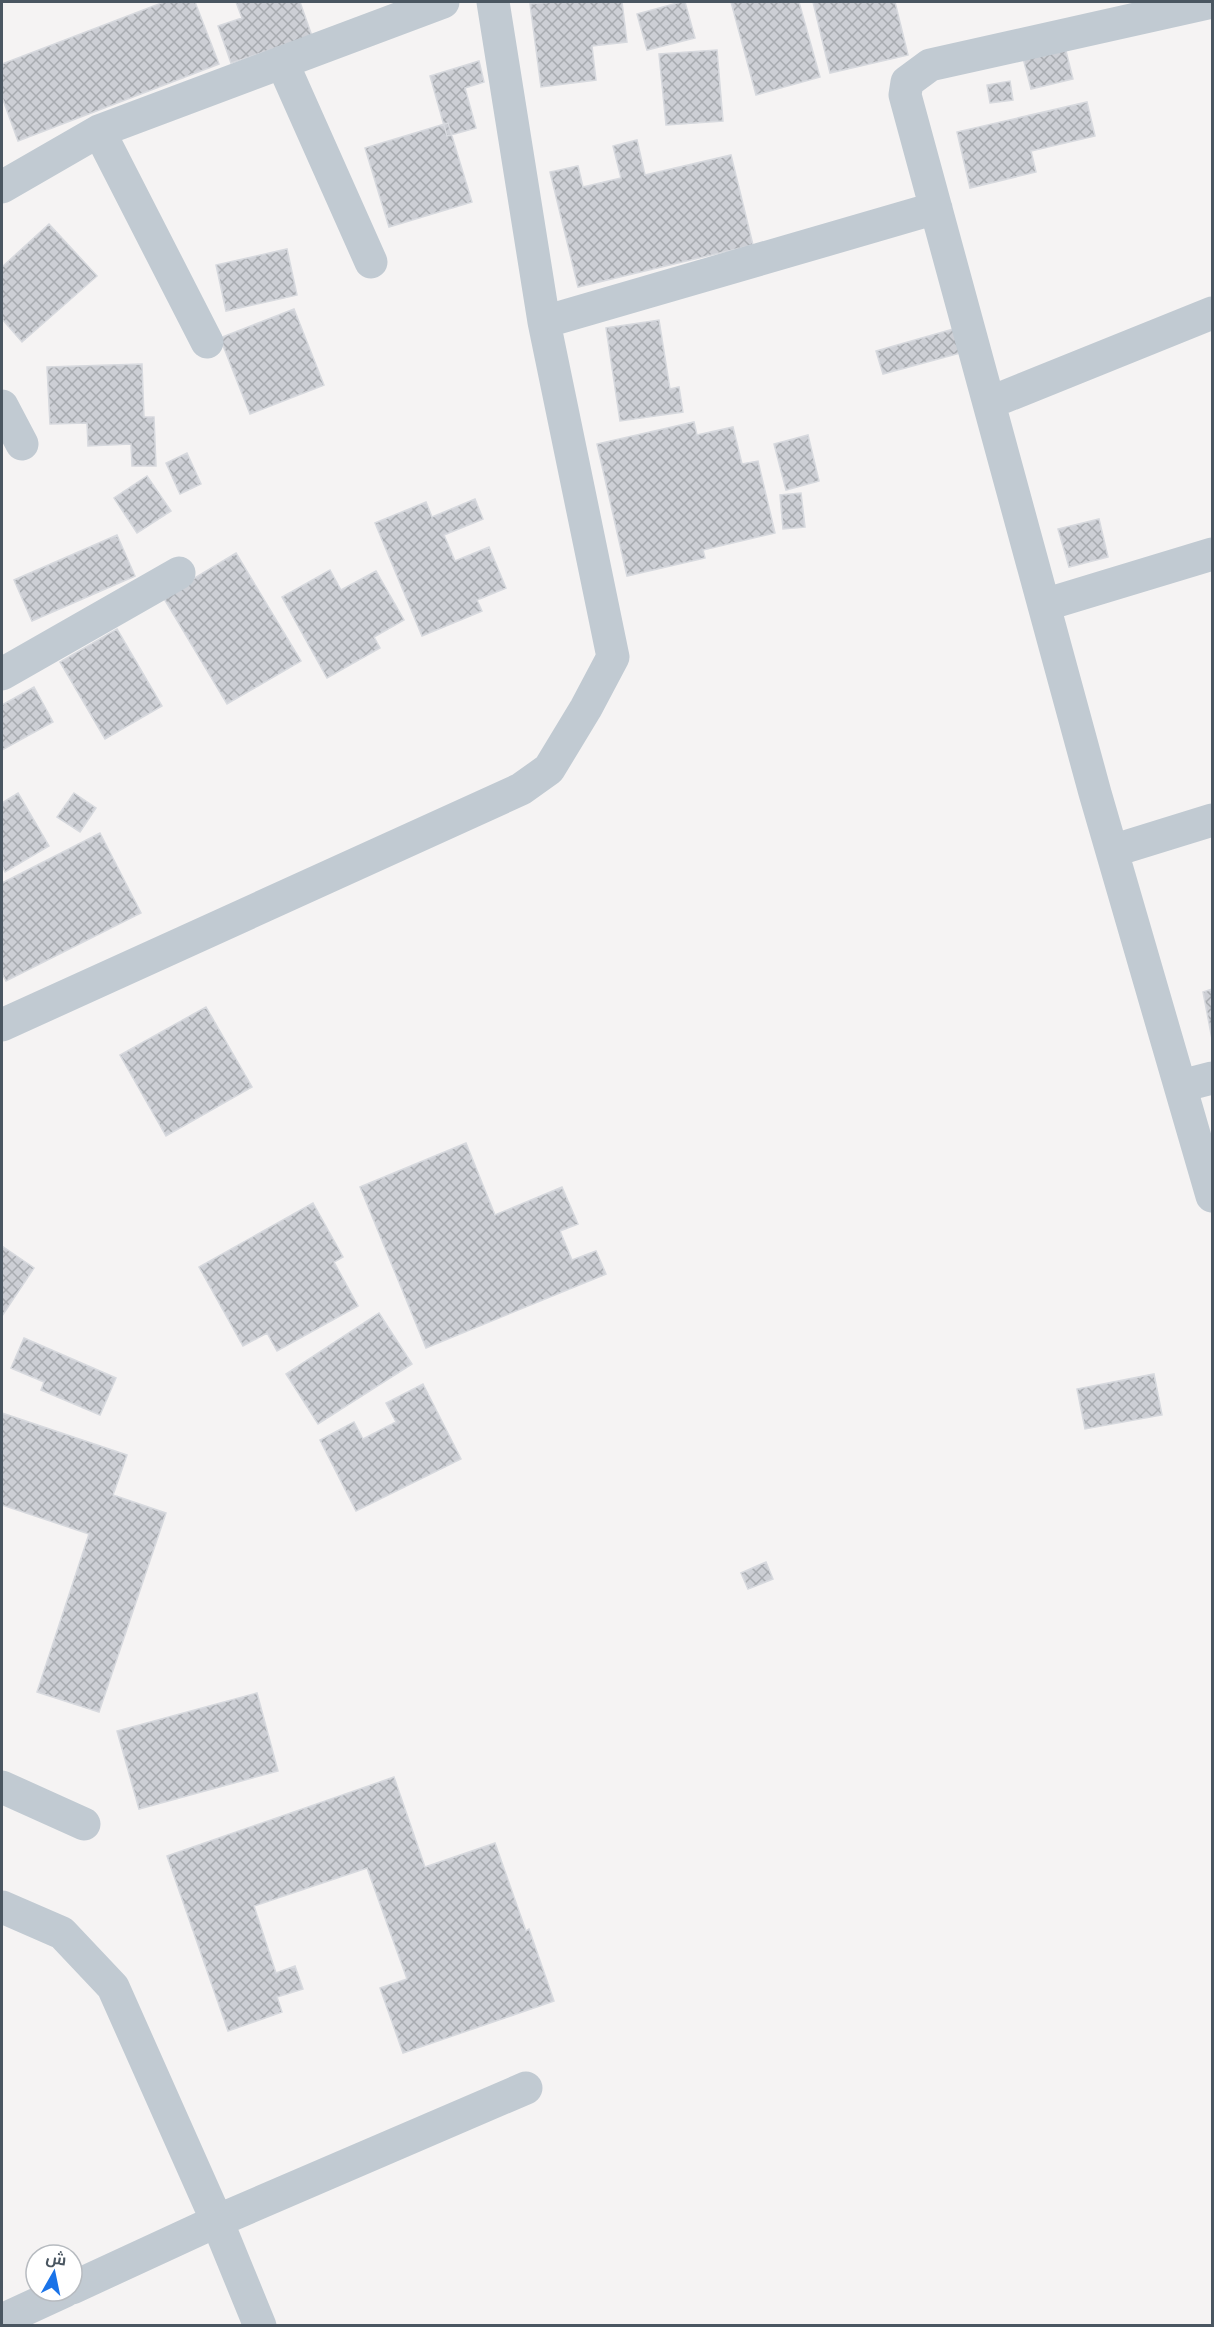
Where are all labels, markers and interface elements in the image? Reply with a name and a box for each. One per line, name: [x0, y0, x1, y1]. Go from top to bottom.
north arrow: [24, 2243, 84, 2303]
text: ش: [45, 2247, 68, 2270]

